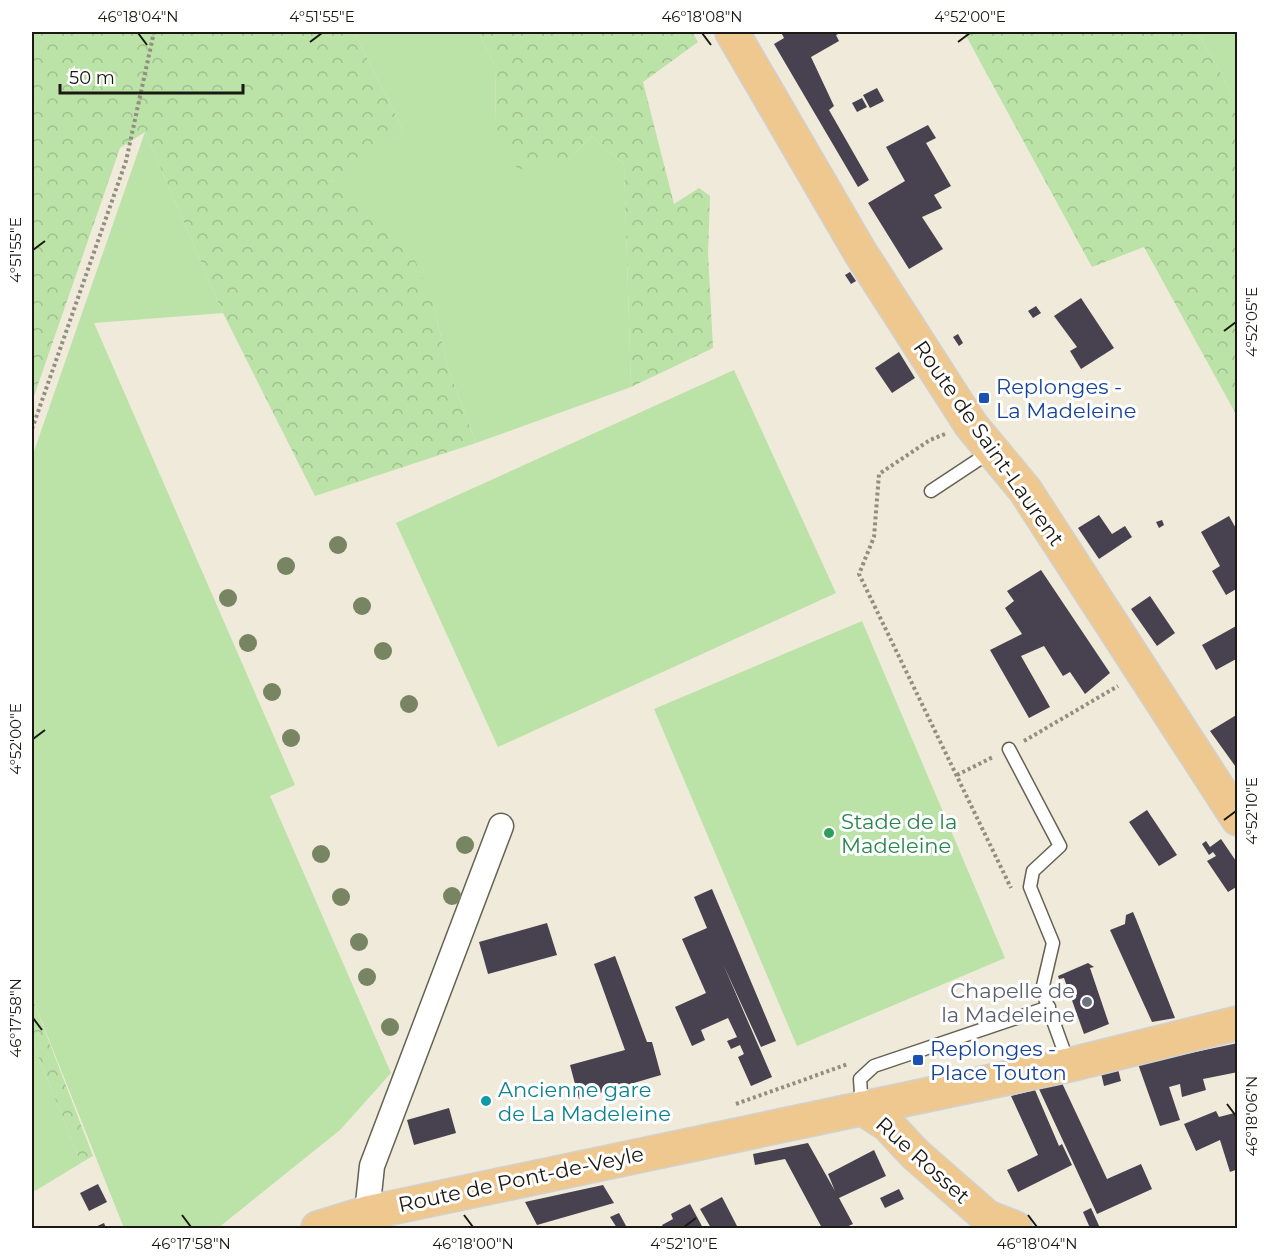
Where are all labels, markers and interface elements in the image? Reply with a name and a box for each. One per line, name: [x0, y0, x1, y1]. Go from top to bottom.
text: 46°18'04"N: [97, 7, 179, 26]
text: 4°51'55"E: [289, 7, 355, 26]
text: 46°18'08"N: [661, 7, 743, 26]
text: 4°52'00"E: [934, 7, 1006, 26]
scale bar: [60, 57, 243, 95]
text: 50 m: [69, 67, 115, 89]
text: 4°51'55"E: [6, 217, 25, 283]
text: 4°52'05"E: [1242, 287, 1261, 357]
street label: Route de Saint-Laurent: [908, 335, 1070, 551]
place label: Replonges - La Madeleine: [996, 374, 1137, 423]
marker: Replonges - La Madeleine: [977, 391, 991, 405]
text: 4°52'00"E: [6, 703, 25, 775]
text: 4°52'10"E: [1242, 777, 1261, 845]
place label: Stade de la Madeleine: [841, 809, 957, 858]
marker: Stade de la Madeleine: [822, 826, 836, 840]
text: 46°17'58"N: [6, 978, 25, 1058]
place label: Chapelle de la Madeleine: [941, 978, 1075, 1027]
marker: Chapelle de la Madeleine: [1080, 995, 1094, 1009]
place label: Replonges - Place Touton: [930, 1036, 1067, 1085]
marker: Replonges - Place Touton: [911, 1053, 925, 1067]
text: 46°18'06"N: [1242, 1076, 1261, 1156]
place label: Ancienne gare de La Madeleine: [498, 1077, 671, 1126]
marker: Ancienne gare de La Madeleine: [479, 1094, 493, 1108]
street label: Rue Rosset: [871, 1111, 975, 1209]
street label: Route de Pont-de-Veyle: [396, 1141, 646, 1217]
text: 46°17'58"N: [151, 1234, 231, 1253]
text: 46°18'00"N: [432, 1234, 514, 1253]
text: 4°52'10"E: [650, 1234, 718, 1253]
text: 46°18'04"N: [996, 1234, 1078, 1253]

